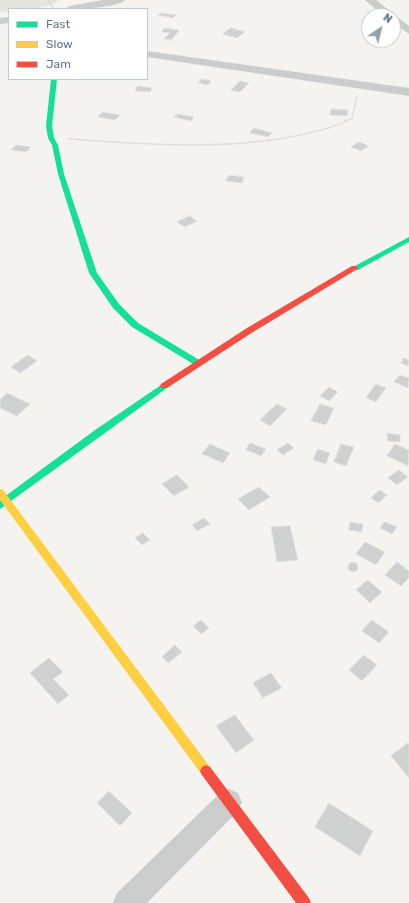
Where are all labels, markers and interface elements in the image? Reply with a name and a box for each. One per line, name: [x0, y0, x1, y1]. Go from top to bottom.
legend: [8, 8, 148, 80]
north arrow: [361, 8, 401, 48]
text: N: [381, 11, 395, 26]
text: Fast: [46, 17, 70, 31]
text: Slow: [46, 37, 73, 51]
text: Jam: [46, 57, 71, 71]

